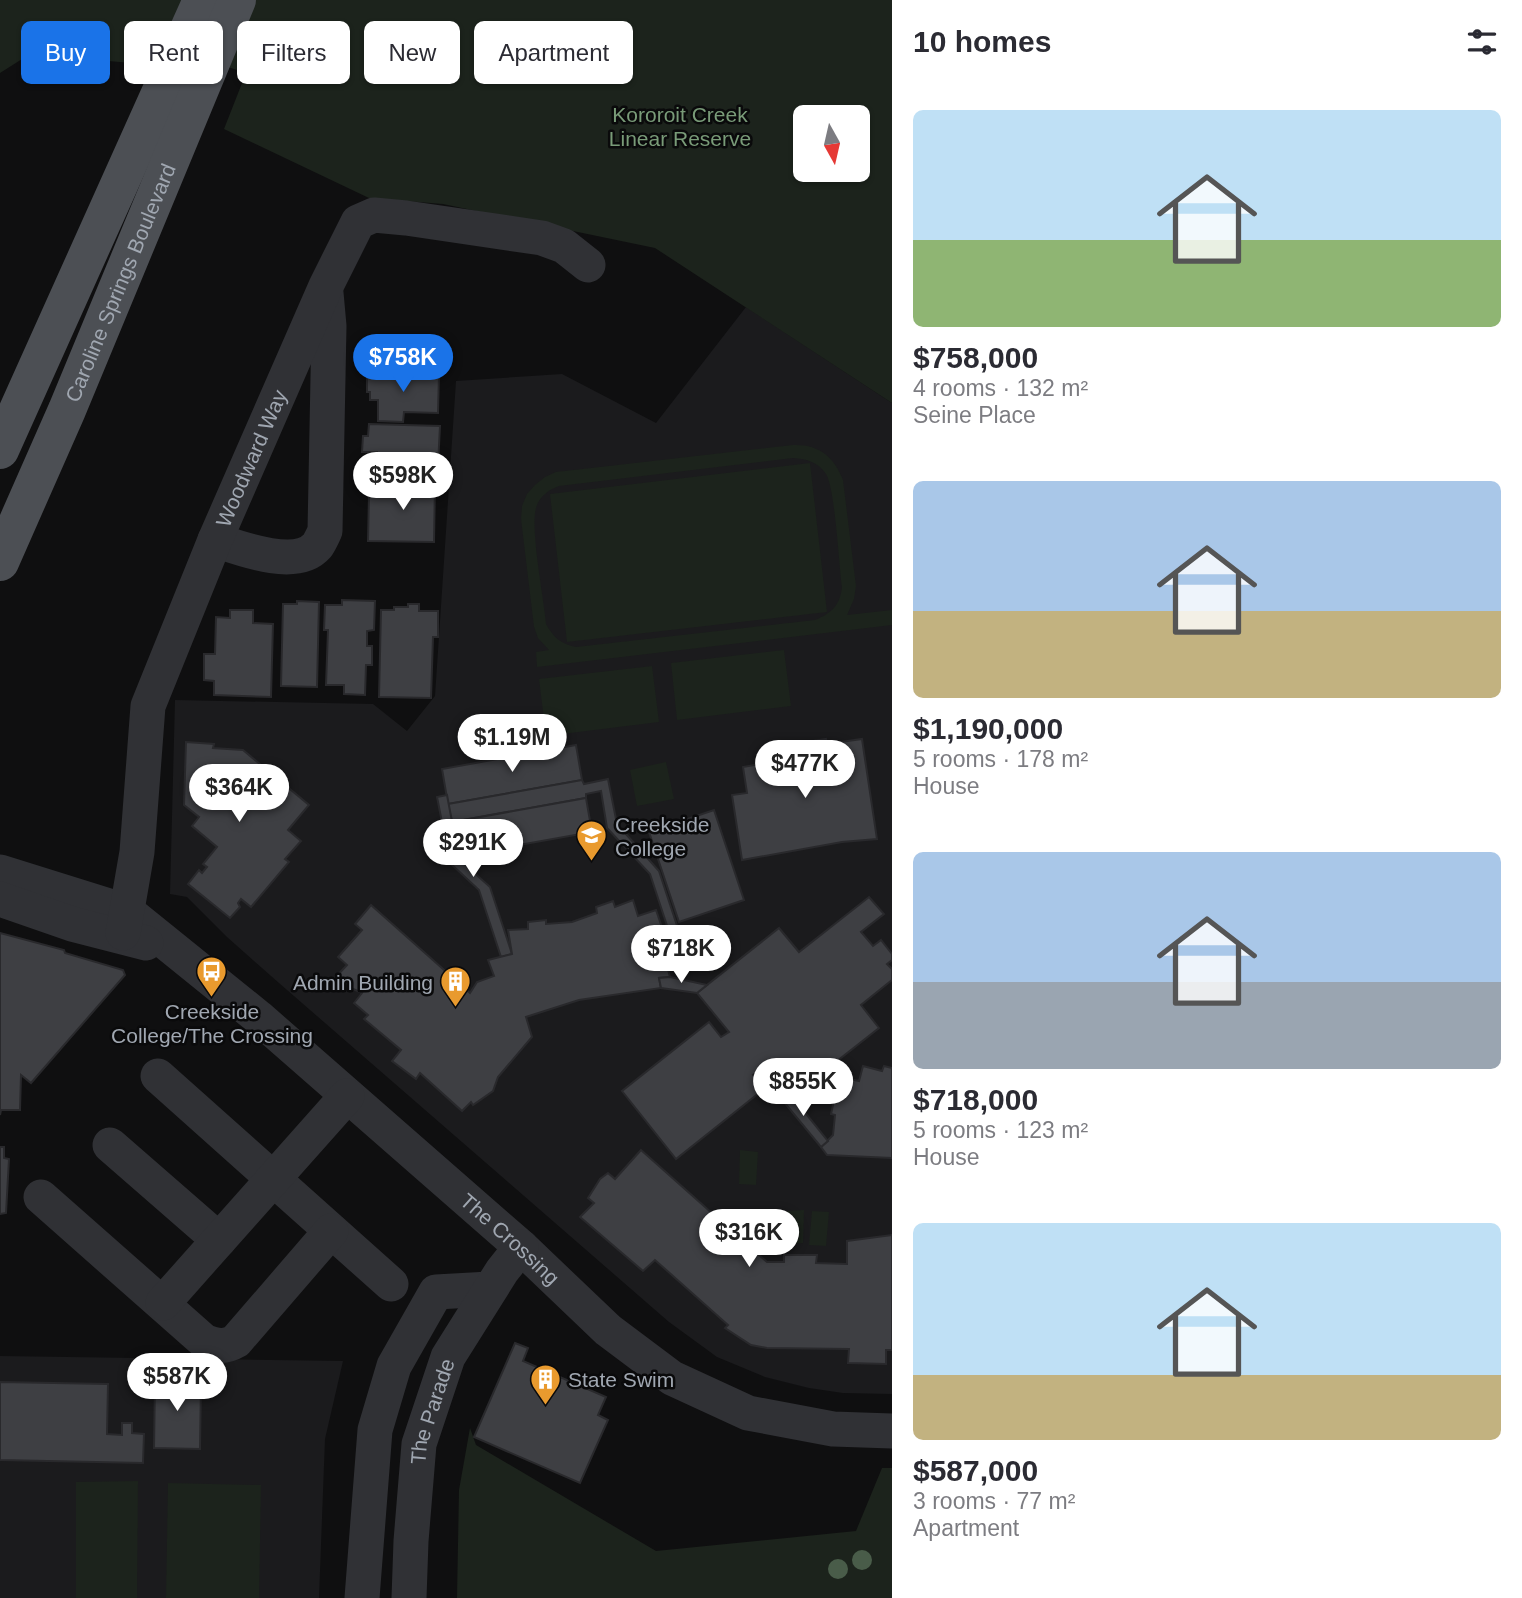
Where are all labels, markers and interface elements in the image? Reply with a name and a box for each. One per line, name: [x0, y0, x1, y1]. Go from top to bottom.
chip: Buy: [21, 21, 110, 84]
chip: Rent: [124, 21, 223, 84]
chip: Filters: [237, 21, 350, 84]
chip: New: [364, 21, 460, 84]
chip: Apartment: [474, 21, 633, 84]
icon: filters: [1463, 23, 1501, 61]
text: 10 homes: [913, 25, 1051, 58]
park label: Kororoit Creek Linear Reserve: [609, 103, 751, 150]
north arrow: [793, 105, 870, 182]
map controls: [793, 105, 870, 182]
icon: home: [1144, 156, 1270, 282]
street label: Caroline Springs Boulevard: [60, 160, 179, 405]
pin: $758K: [354, 334, 452, 394]
text: $758,000: [913, 341, 1038, 374]
text: $758K: [369, 344, 437, 370]
text: 4 rooms · 132 m²: [913, 375, 1088, 401]
street label: Woodward Way: [211, 386, 291, 530]
text: Seine Place: [913, 402, 1036, 428]
pin: $598K: [354, 452, 452, 512]
text: $598K: [369, 462, 437, 488]
icon: home: [1144, 527, 1270, 653]
text: $1,190,000: [913, 712, 1063, 745]
pin: $1.19M: [455, 714, 569, 774]
text: $1.19M: [474, 724, 550, 750]
pin: $477K: [756, 740, 854, 800]
text: 5 rooms · 178 m²: [913, 746, 1088, 772]
text: $477K: [771, 750, 839, 776]
pin: $364K: [190, 764, 288, 824]
text: House: [913, 773, 979, 799]
text: $364K: [205, 774, 273, 800]
place label: Creekside College: [615, 813, 710, 860]
school or university icon: Creekside College: [575, 819, 609, 863]
pin: $291K: [424, 820, 522, 879]
text: $291K: [439, 829, 507, 855]
icon: home: [1144, 898, 1270, 1024]
pin: $718K: [632, 926, 730, 985]
text: $718K: [647, 935, 715, 961]
bus stop icon: Creekside College/The Crossing: [195, 954, 229, 998]
building icon: Admin Building: [439, 965, 473, 1009]
place label: Admin Building: [293, 971, 433, 994]
place label: Creekside College/The Crossing: [111, 1000, 313, 1047]
pin: $855K: [754, 1058, 852, 1118]
text: $855K: [769, 1068, 837, 1094]
text: $718,000: [913, 1083, 1038, 1116]
text: 5 rooms · 123 m²: [913, 1117, 1088, 1143]
text: House: [913, 1144, 979, 1170]
street label: The Crossing: [456, 1188, 564, 1289]
pin: $316K: [700, 1210, 798, 1269]
text: $316K: [715, 1219, 783, 1245]
icon: home: [1144, 1269, 1270, 1395]
pin: $587K: [128, 1354, 226, 1413]
street label: The Parade: [406, 1355, 458, 1465]
building icon: State Swim: [528, 1362, 562, 1406]
text: $587K: [143, 1363, 211, 1389]
place label: State Swim: [568, 1368, 674, 1391]
text: $587,000: [913, 1454, 1038, 1487]
text: 3 rooms · 77 m²: [913, 1488, 1075, 1514]
text: Apartment: [913, 1515, 1019, 1541]

